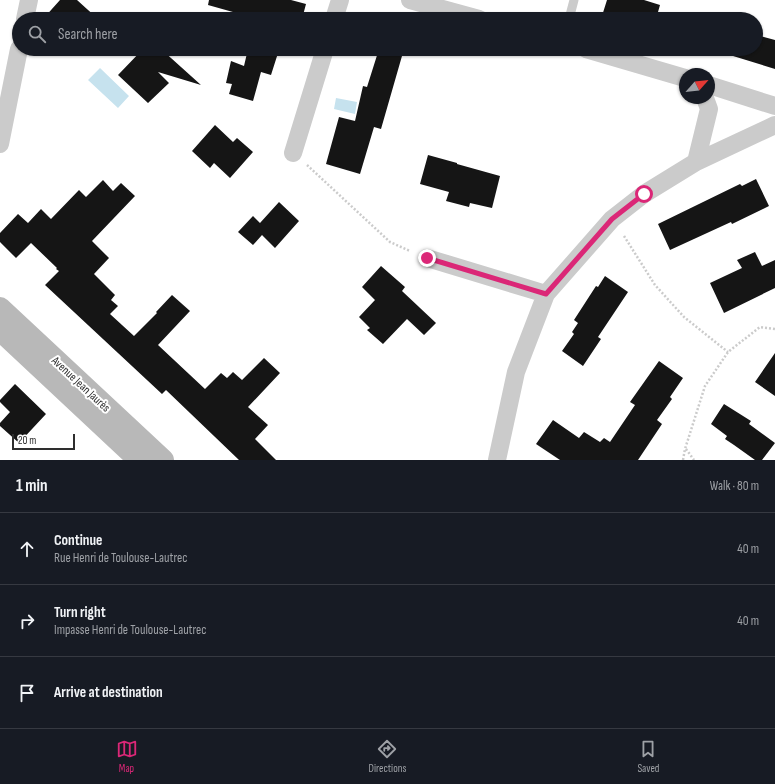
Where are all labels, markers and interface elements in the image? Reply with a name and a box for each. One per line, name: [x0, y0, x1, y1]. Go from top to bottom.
search box: [12, 12, 763, 56]
icon: search: [26, 23, 48, 45]
text: Search here: [58, 25, 118, 44]
north arrow: [679, 68, 715, 104]
route start: [635, 185, 653, 203]
route end: [418, 249, 436, 267]
street label: Avenue Jean Jaurès: [48, 353, 113, 415]
scale bar: [12, 432, 75, 451]
text: 20 m: [18, 434, 36, 447]
text: 1 min: [16, 476, 48, 496]
text: Walk · 80 m: [710, 478, 759, 494]
text: Continue: [54, 531, 103, 550]
icon: ahead: [16, 538, 38, 560]
text: 40 m: [737, 541, 759, 557]
text: Rue Henri de Toulouse-Lautrec: [54, 550, 187, 566]
text: Turn right: [54, 603, 106, 622]
icon: right: [16, 610, 38, 632]
text: 40 m: [737, 613, 759, 629]
text: Impasse Henri de Toulouse-Lautrec: [54, 622, 207, 638]
icon: arrive: [16, 682, 38, 704]
text: Arrive at destination: [54, 683, 163, 702]
tab: Map: [116, 738, 138, 775]
tab: Directions: [369, 738, 406, 775]
tab: Saved: [637, 738, 659, 775]

